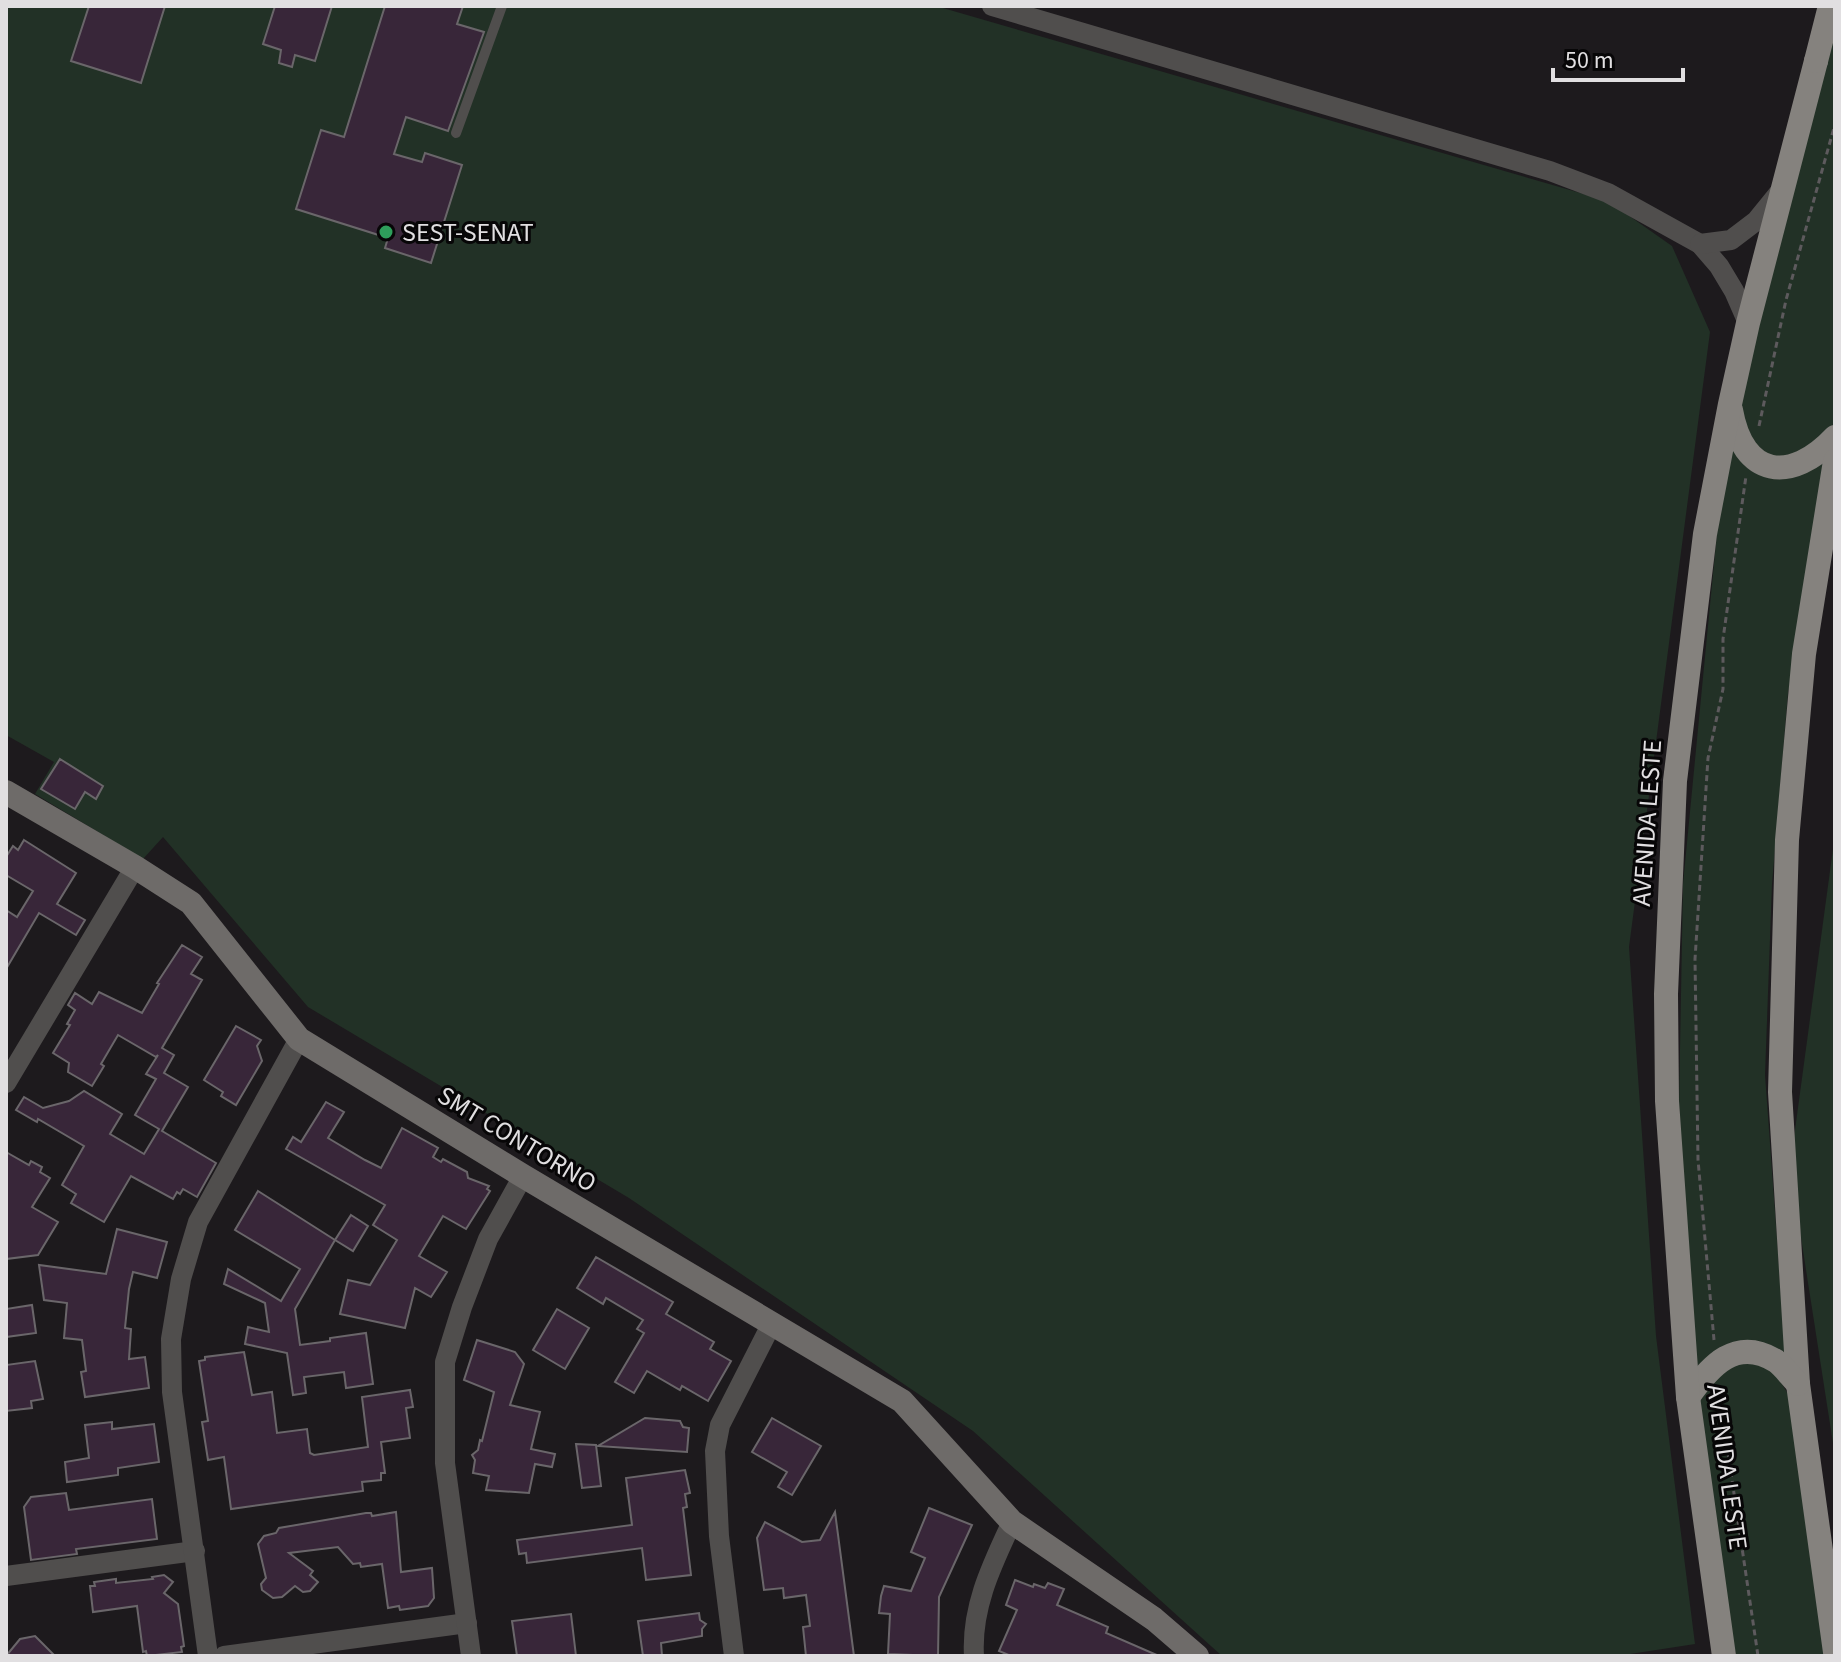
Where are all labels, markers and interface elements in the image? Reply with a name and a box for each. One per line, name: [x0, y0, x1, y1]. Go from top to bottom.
scale bar: [1553, 32, 1683, 82]
text: 50 m: [1565, 43, 1614, 78]
place label: SEST-SENAT: [402, 214, 534, 251]
marker: SEST-SENAT: [377, 223, 395, 241]
street label: AVENIDA LESTE: [1623, 738, 1671, 908]
street label: SMT CONTORNO: [431, 1077, 603, 1201]
street label: AVENIDA LESTE: [1697, 1382, 1757, 1552]

